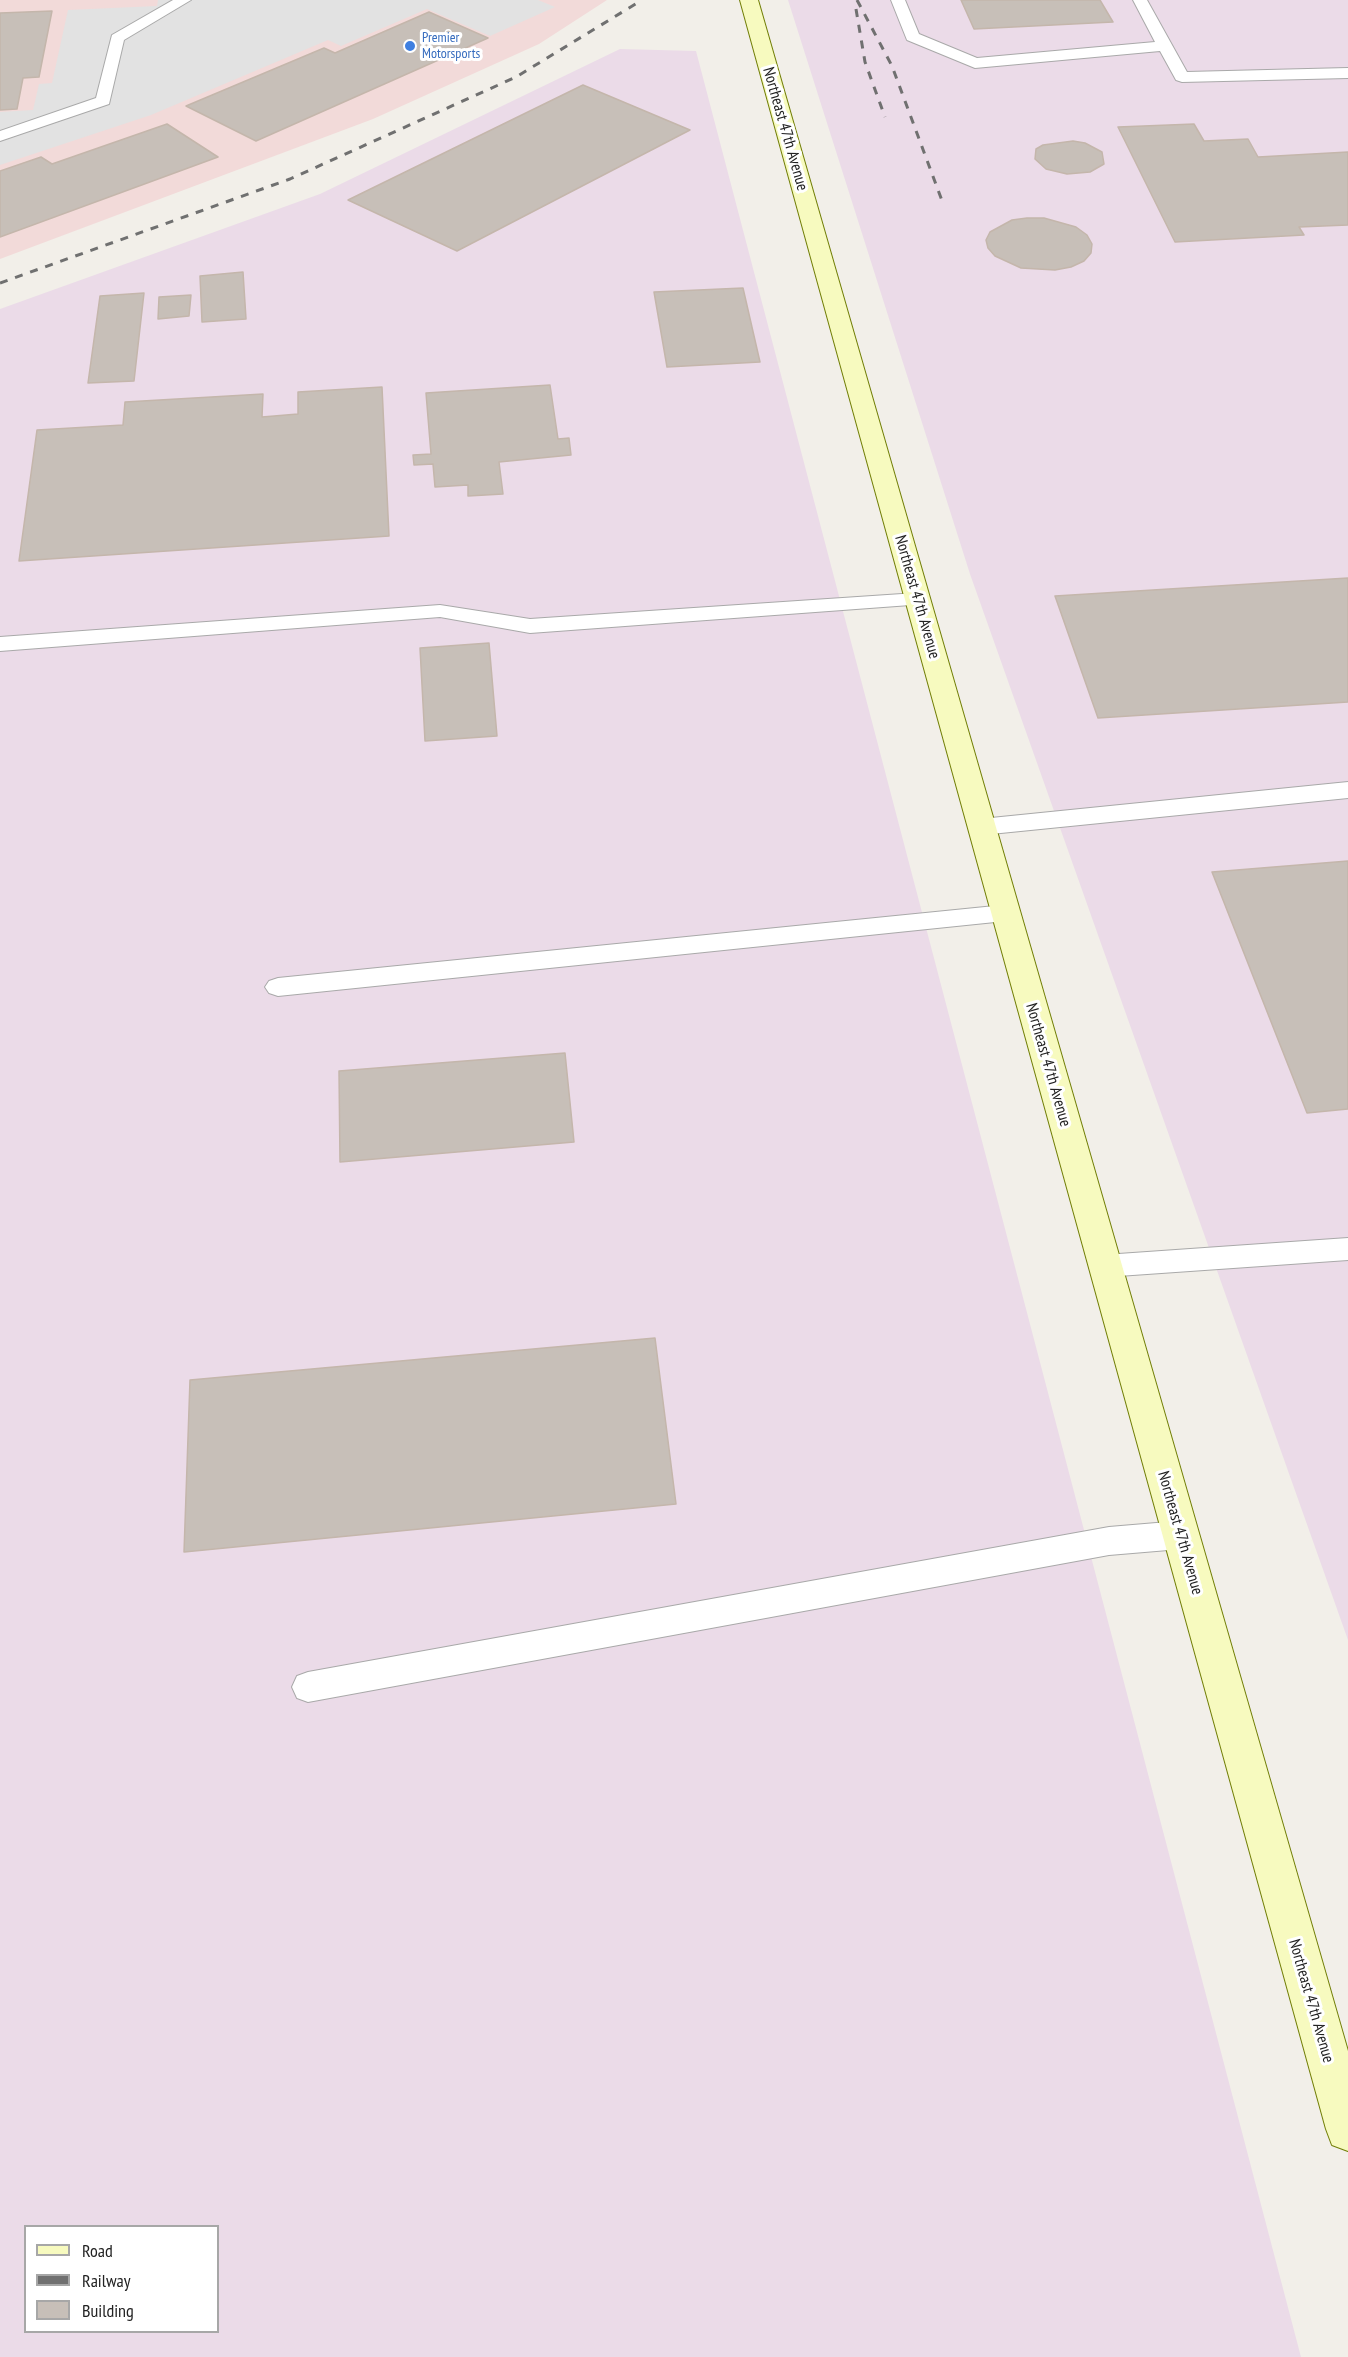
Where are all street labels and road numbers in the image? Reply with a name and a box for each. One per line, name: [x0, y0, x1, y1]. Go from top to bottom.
street label: Northeast 47th Avenue: [758, 65, 812, 193]
street label: Northeast 47th Avenue: [890, 533, 944, 661]
street label: Northeast 47th Avenue: [1021, 1001, 1075, 1129]
street label: Northeast 47th Avenue: [1153, 1469, 1207, 1597]
street label: Northeast 47th Avenue: [1284, 1937, 1338, 2065]

